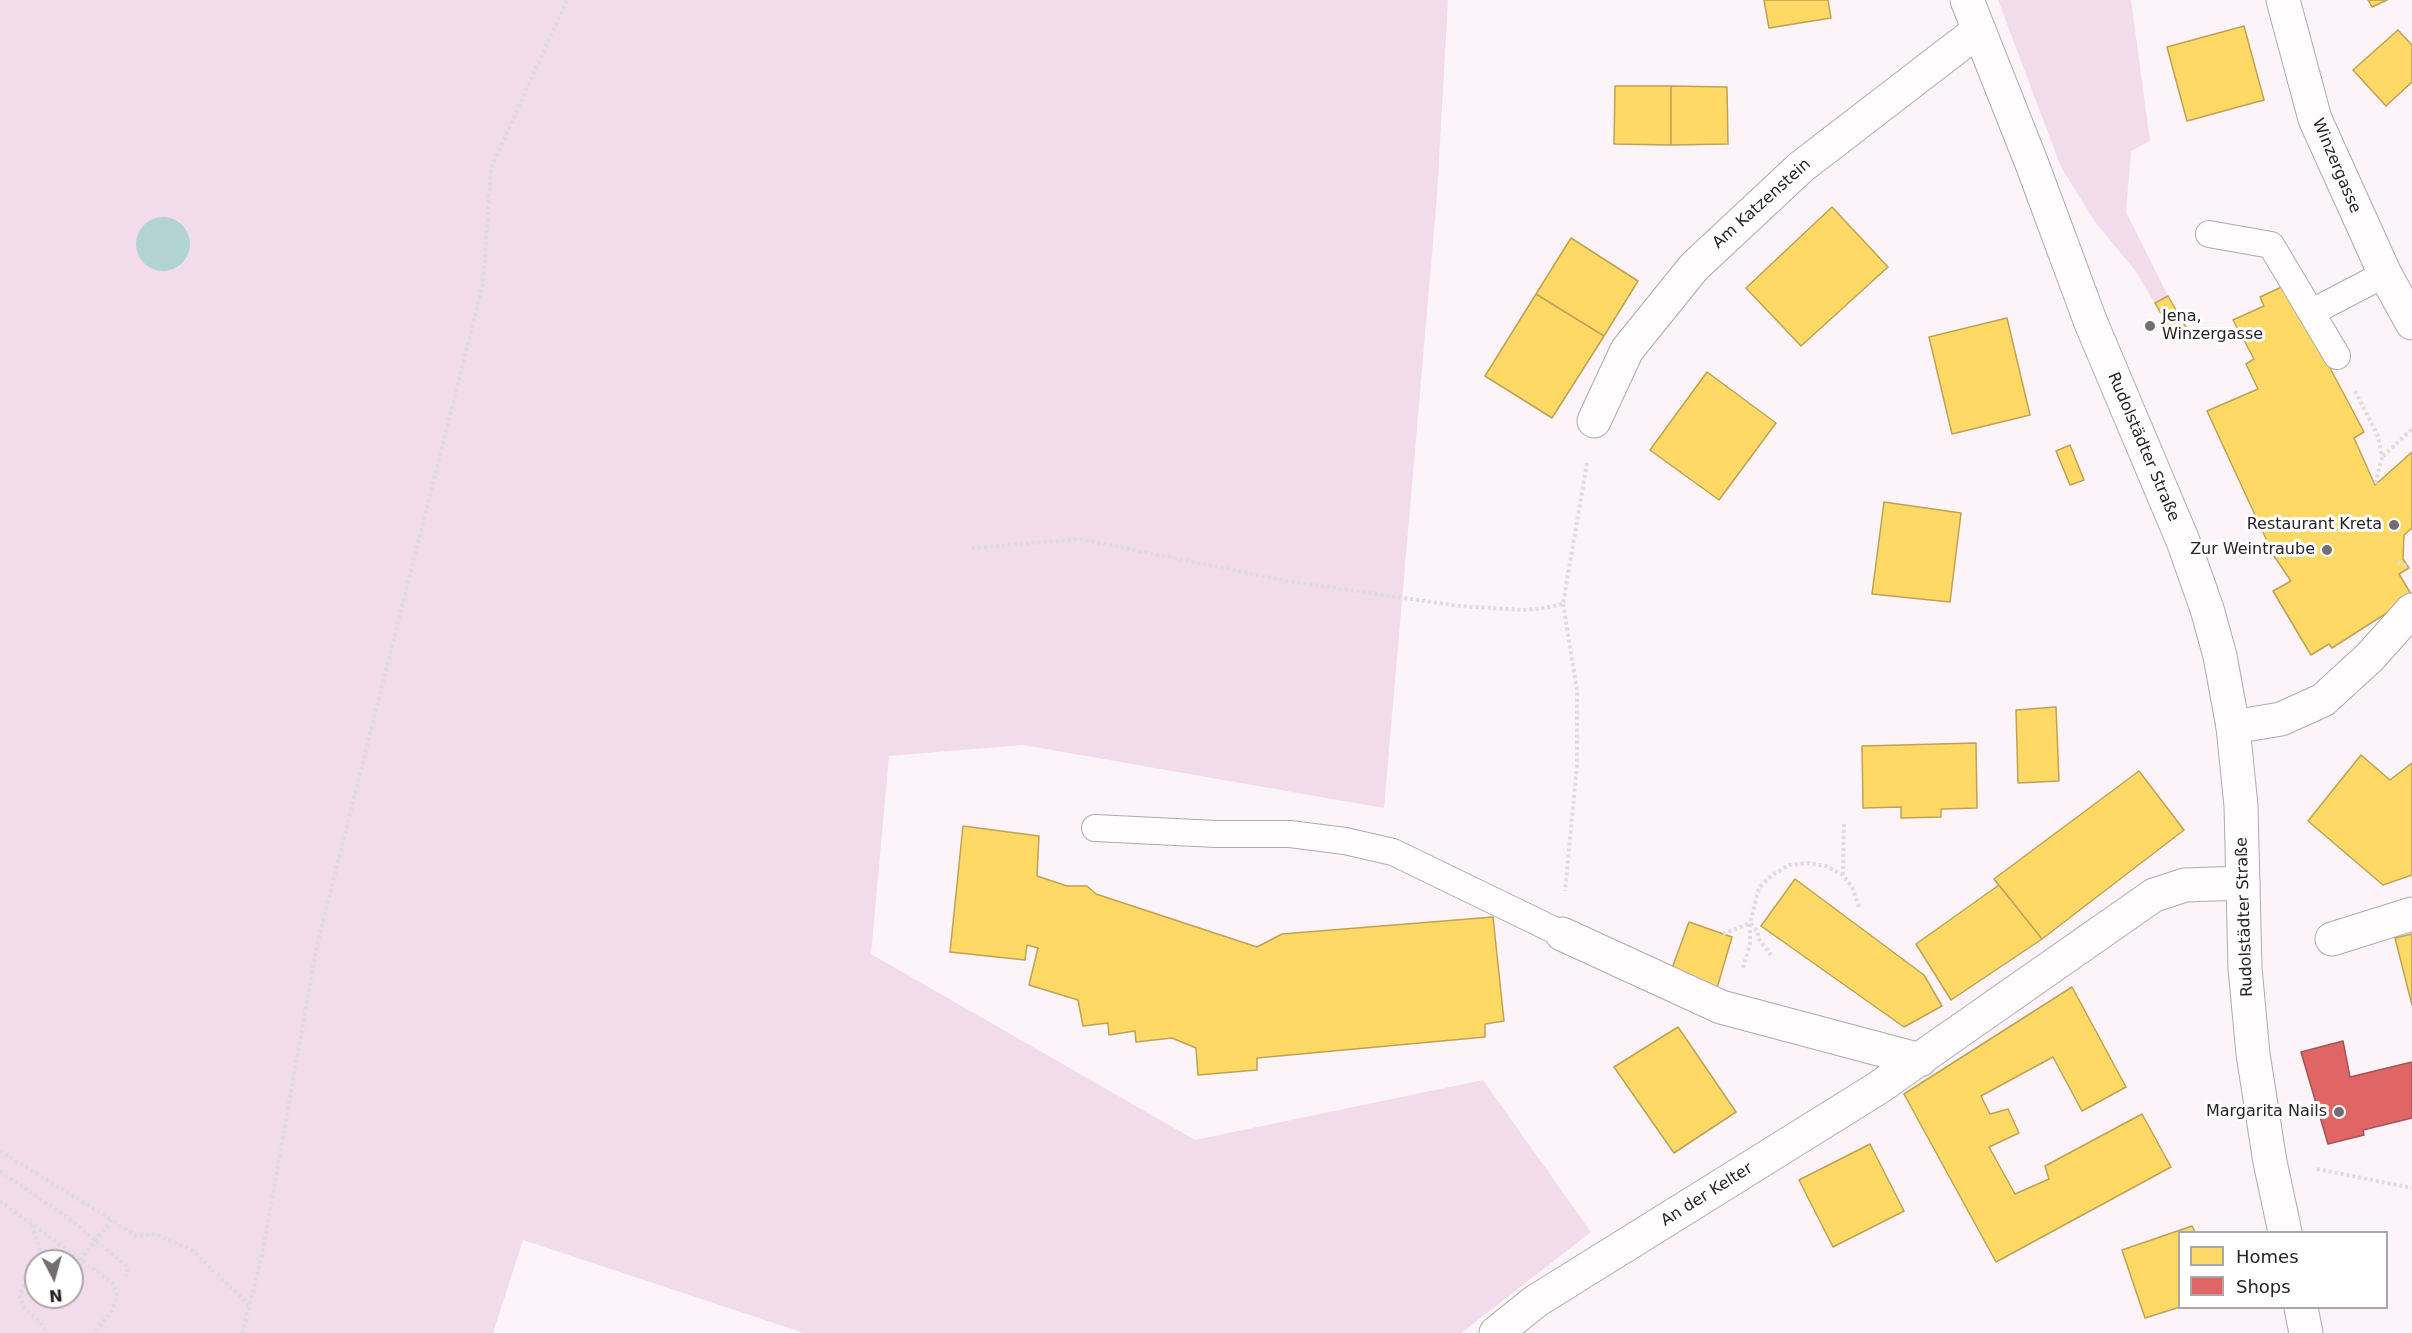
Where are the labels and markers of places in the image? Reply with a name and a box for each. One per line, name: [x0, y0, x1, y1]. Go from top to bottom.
place label: Jena, Winzergasse: [2162, 307, 2263, 345]
marker: Jena, Winzergasse: [2143, 319, 2157, 333]
place label: Restaurant Kreta: [2247, 515, 2382, 535]
marker: Restaurant Kreta: [2387, 518, 2401, 532]
place label: Zur Weintraube: [2190, 540, 2315, 560]
marker: Zur Weintraube: [2320, 543, 2334, 557]
place label: Margarita Nails: [2206, 1102, 2327, 1122]
marker: Margarita Nails: [2332, 1105, 2346, 1119]

